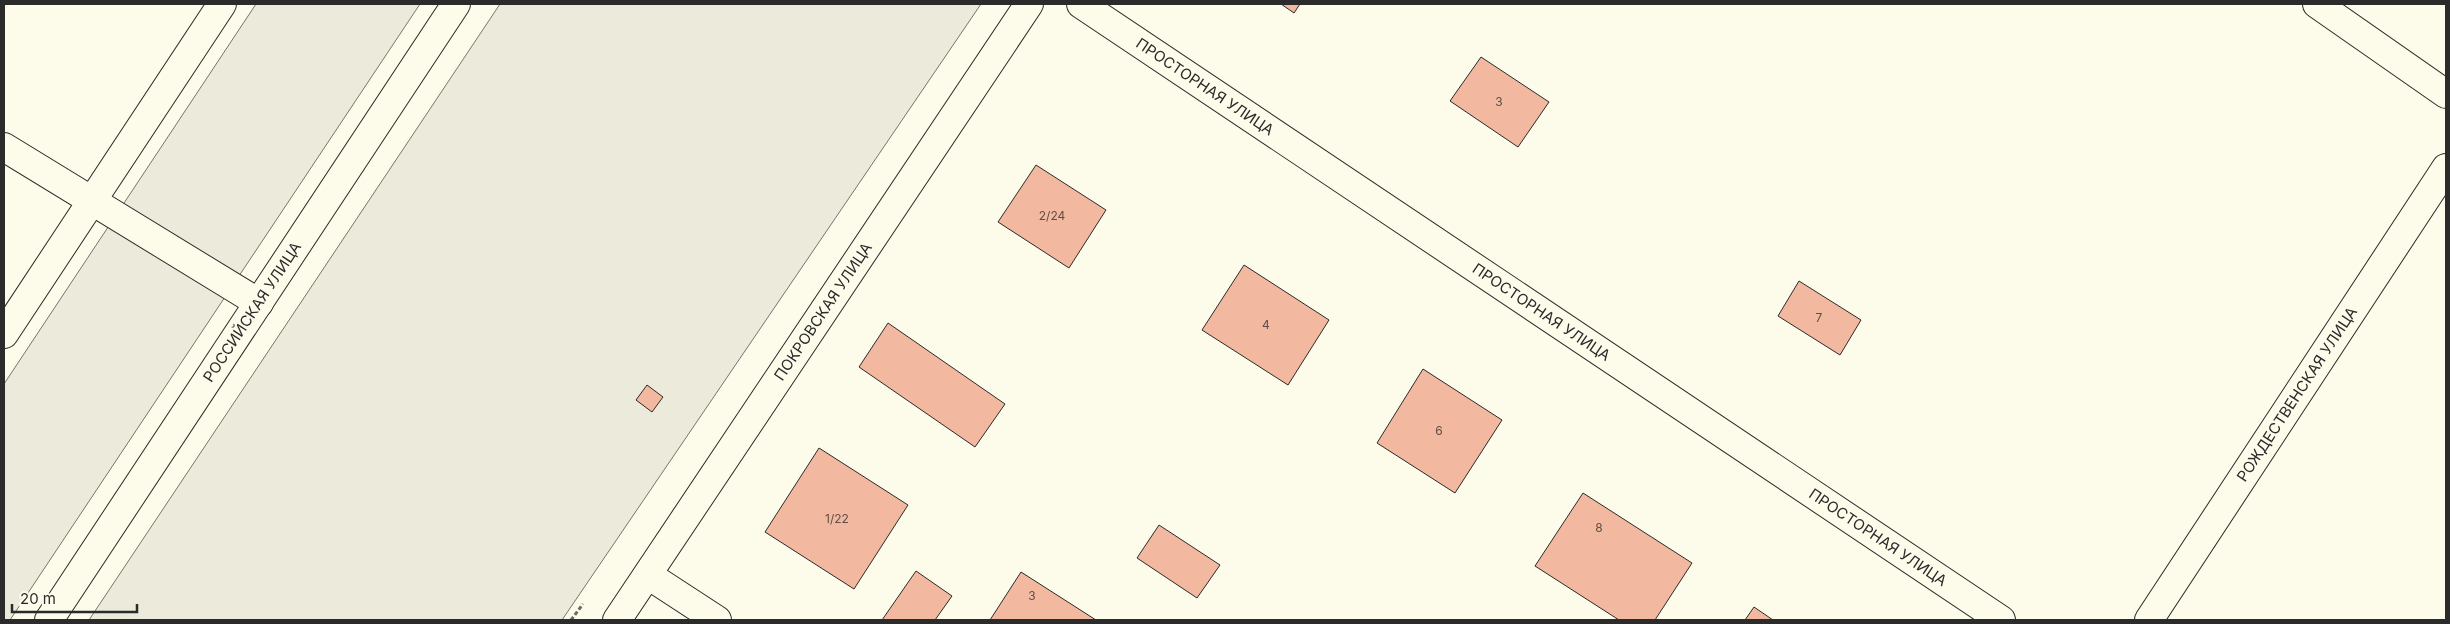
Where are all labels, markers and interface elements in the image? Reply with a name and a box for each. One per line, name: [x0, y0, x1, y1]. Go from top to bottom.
street label: ПРОСТОРНАЯ УЛИЦА: [1132, 34, 1278, 139]
house number: 3: [1495, 94, 1503, 109]
house number: 2/24: [1039, 208, 1066, 223]
street label: РОССИЙСКАЯ УЛИЦА: [199, 238, 305, 386]
street label: ПОКРОВСКАЯ УЛИЦА: [770, 239, 876, 384]
street label: ПРОСТОРНАЯ УЛИЦА: [1469, 259, 1614, 365]
street label: РОЖДЕСТВЕНСКАЯ УЛИЦА: [2233, 303, 2361, 485]
house number: 7: [1816, 310, 1823, 325]
house number: 4: [1262, 317, 1270, 332]
house number: 6: [1435, 423, 1443, 438]
street label: ПРОСТОРНАЯ УЛИЦА: [1806, 484, 1951, 590]
house number: 1/22: [825, 511, 849, 526]
house number: 8: [1595, 520, 1603, 535]
scale bar: [12, 582, 138, 614]
house number: 3: [1028, 588, 1036, 603]
text: 20 m: [20, 589, 56, 608]

